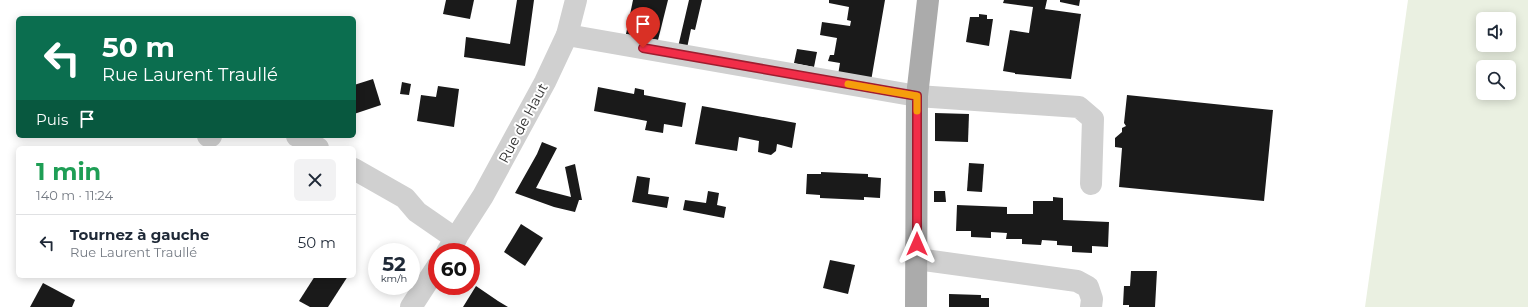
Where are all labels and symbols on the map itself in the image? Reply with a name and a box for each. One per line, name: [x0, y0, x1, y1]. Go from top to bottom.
pin: [626, 7.0, 660, 48]
street label: Rue de Haut: [494, 80, 552, 166]
position arrow: [896, 223, 938, 265]
speed limit sign: 60: [428, 243, 480, 295]

